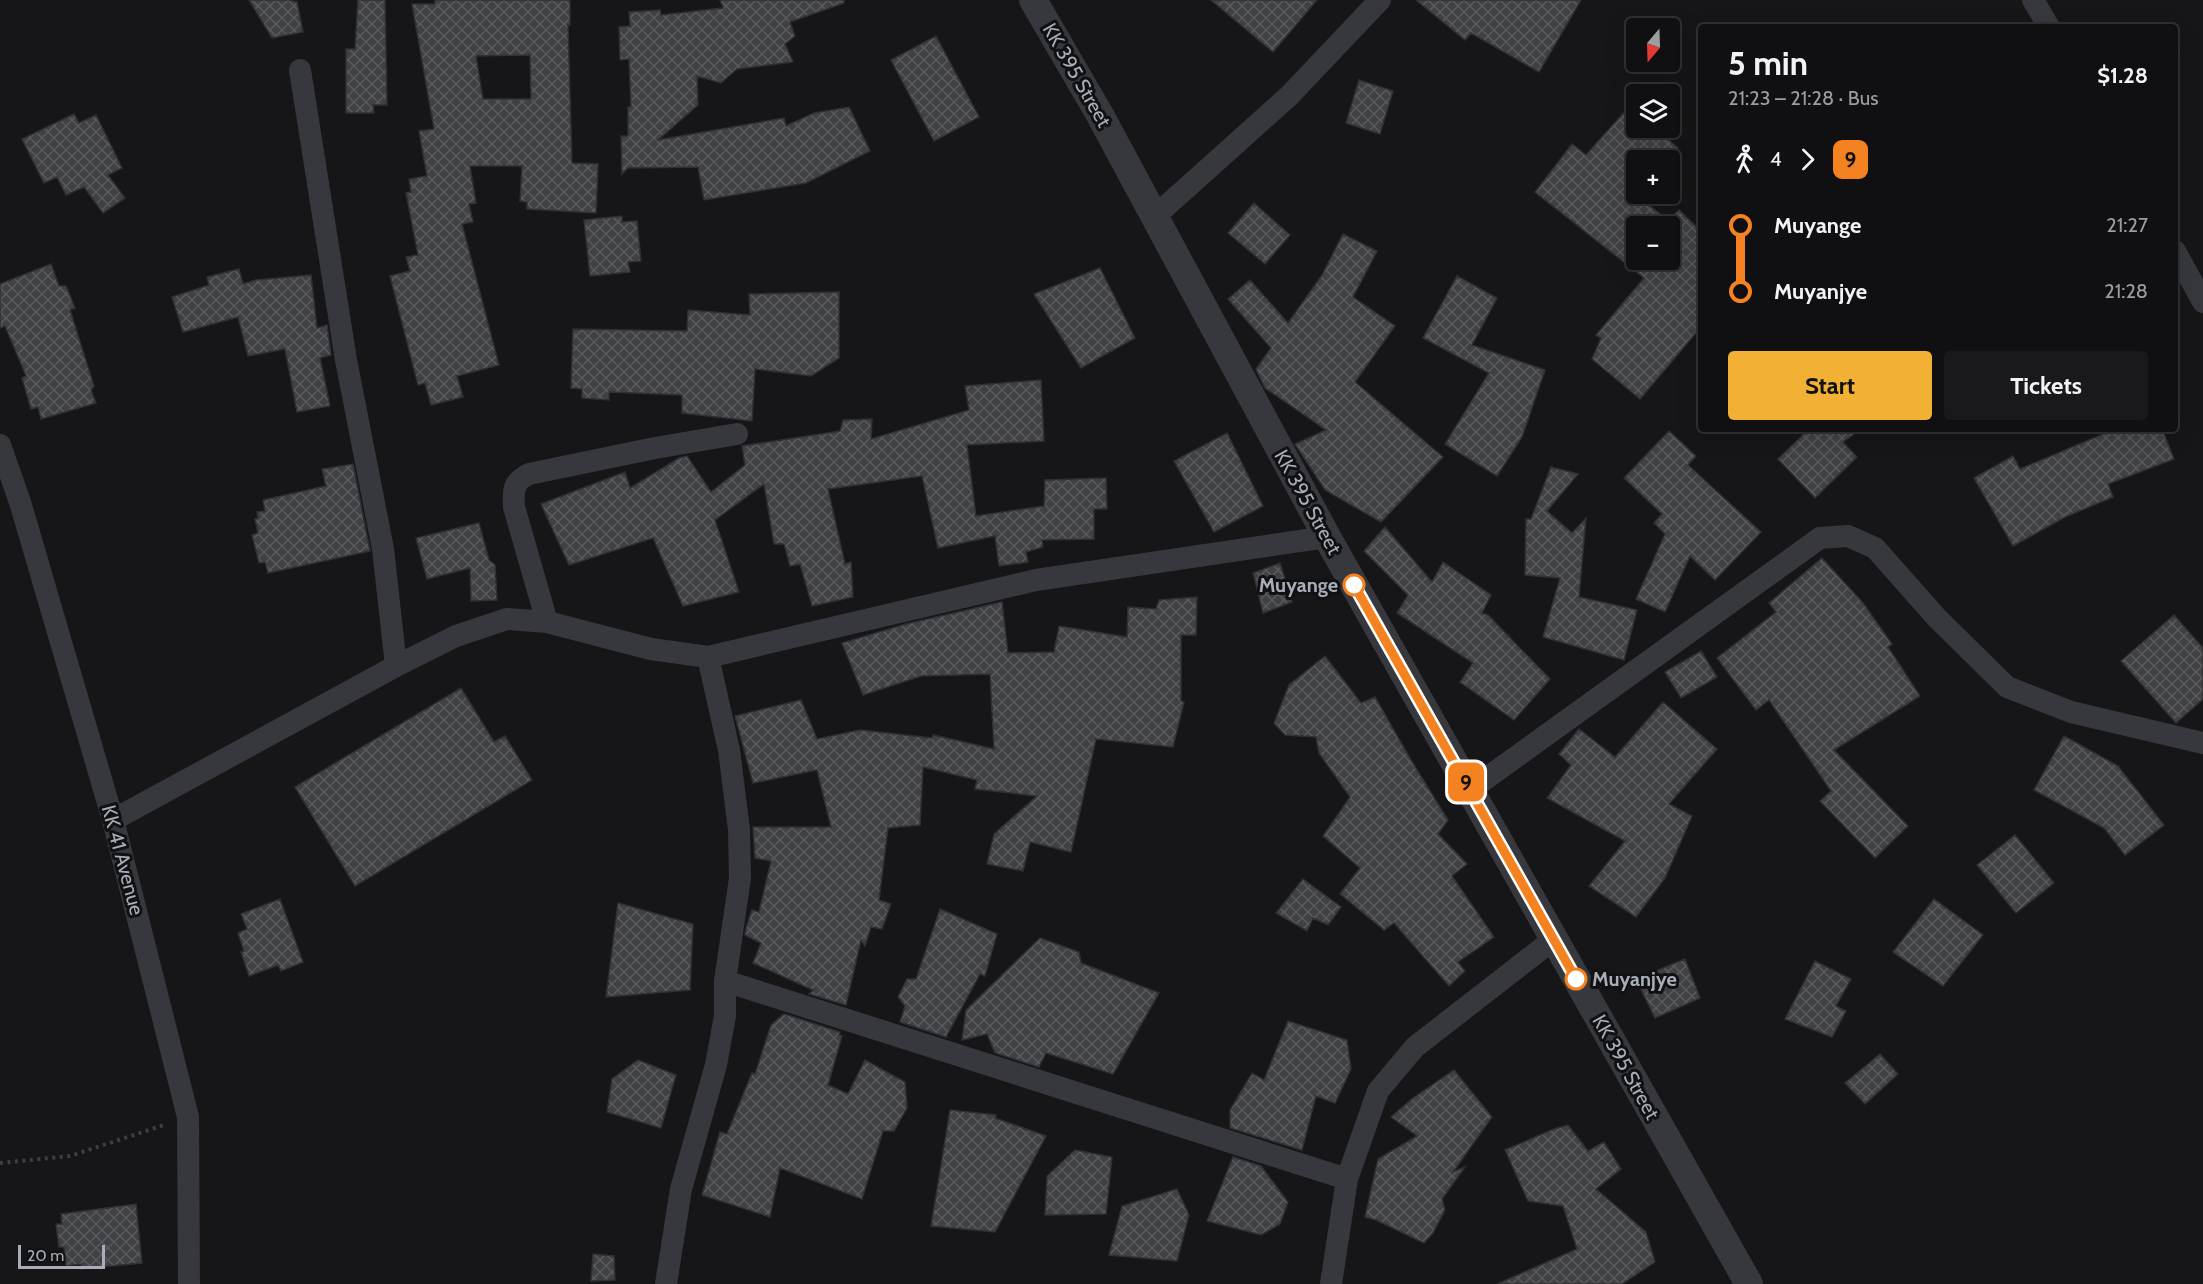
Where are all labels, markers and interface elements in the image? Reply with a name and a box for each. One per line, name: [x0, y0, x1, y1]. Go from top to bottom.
north arrow: [1626, 18, 1680, 72]
map controls: [1626, 18, 1680, 270]
street label: KK 395 Street: [1038, 19, 1117, 131]
text: 5 min: [1728, 43, 1808, 83]
text: $1.28: [2097, 62, 2148, 89]
button: layers: [1626, 84, 1680, 138]
text: 21:23 – 21:28 · Bus: [1728, 86, 1878, 110]
icon: walk: [1728, 143, 1761, 176]
icon: forward: [1791, 143, 1824, 176]
text: 4: [1770, 147, 1782, 171]
text: 9: [1845, 147, 1856, 172]
button: +: [1626, 150, 1680, 204]
text: Muyange: [1774, 212, 1861, 239]
text: 21:27: [2106, 213, 2148, 237]
button: −: [1626, 216, 1680, 270]
text: Muyanjye: [1774, 278, 1867, 305]
text: 21:28: [2104, 279, 2148, 303]
button: Start: [1728, 351, 1932, 420]
button: Tickets: [1944, 351, 2148, 420]
street label: KK 395 Street: [1269, 445, 1347, 559]
place label: Muyange: [1259, 573, 1338, 597]
marker: Muyange: [1343, 574, 1365, 596]
line badge: 9: [1446, 762, 1486, 802]
text: 9: [1460, 770, 1472, 795]
street label: KK 41 Avenue: [97, 802, 149, 918]
place label: Muyanjye: [1592, 967, 1677, 991]
marker: Muyanjye: [1565, 968, 1587, 990]
street label: KK 395 Street: [1587, 1010, 1665, 1124]
scale bar: [18, 1242, 105, 1270]
text: 20 m: [27, 1246, 64, 1265]

